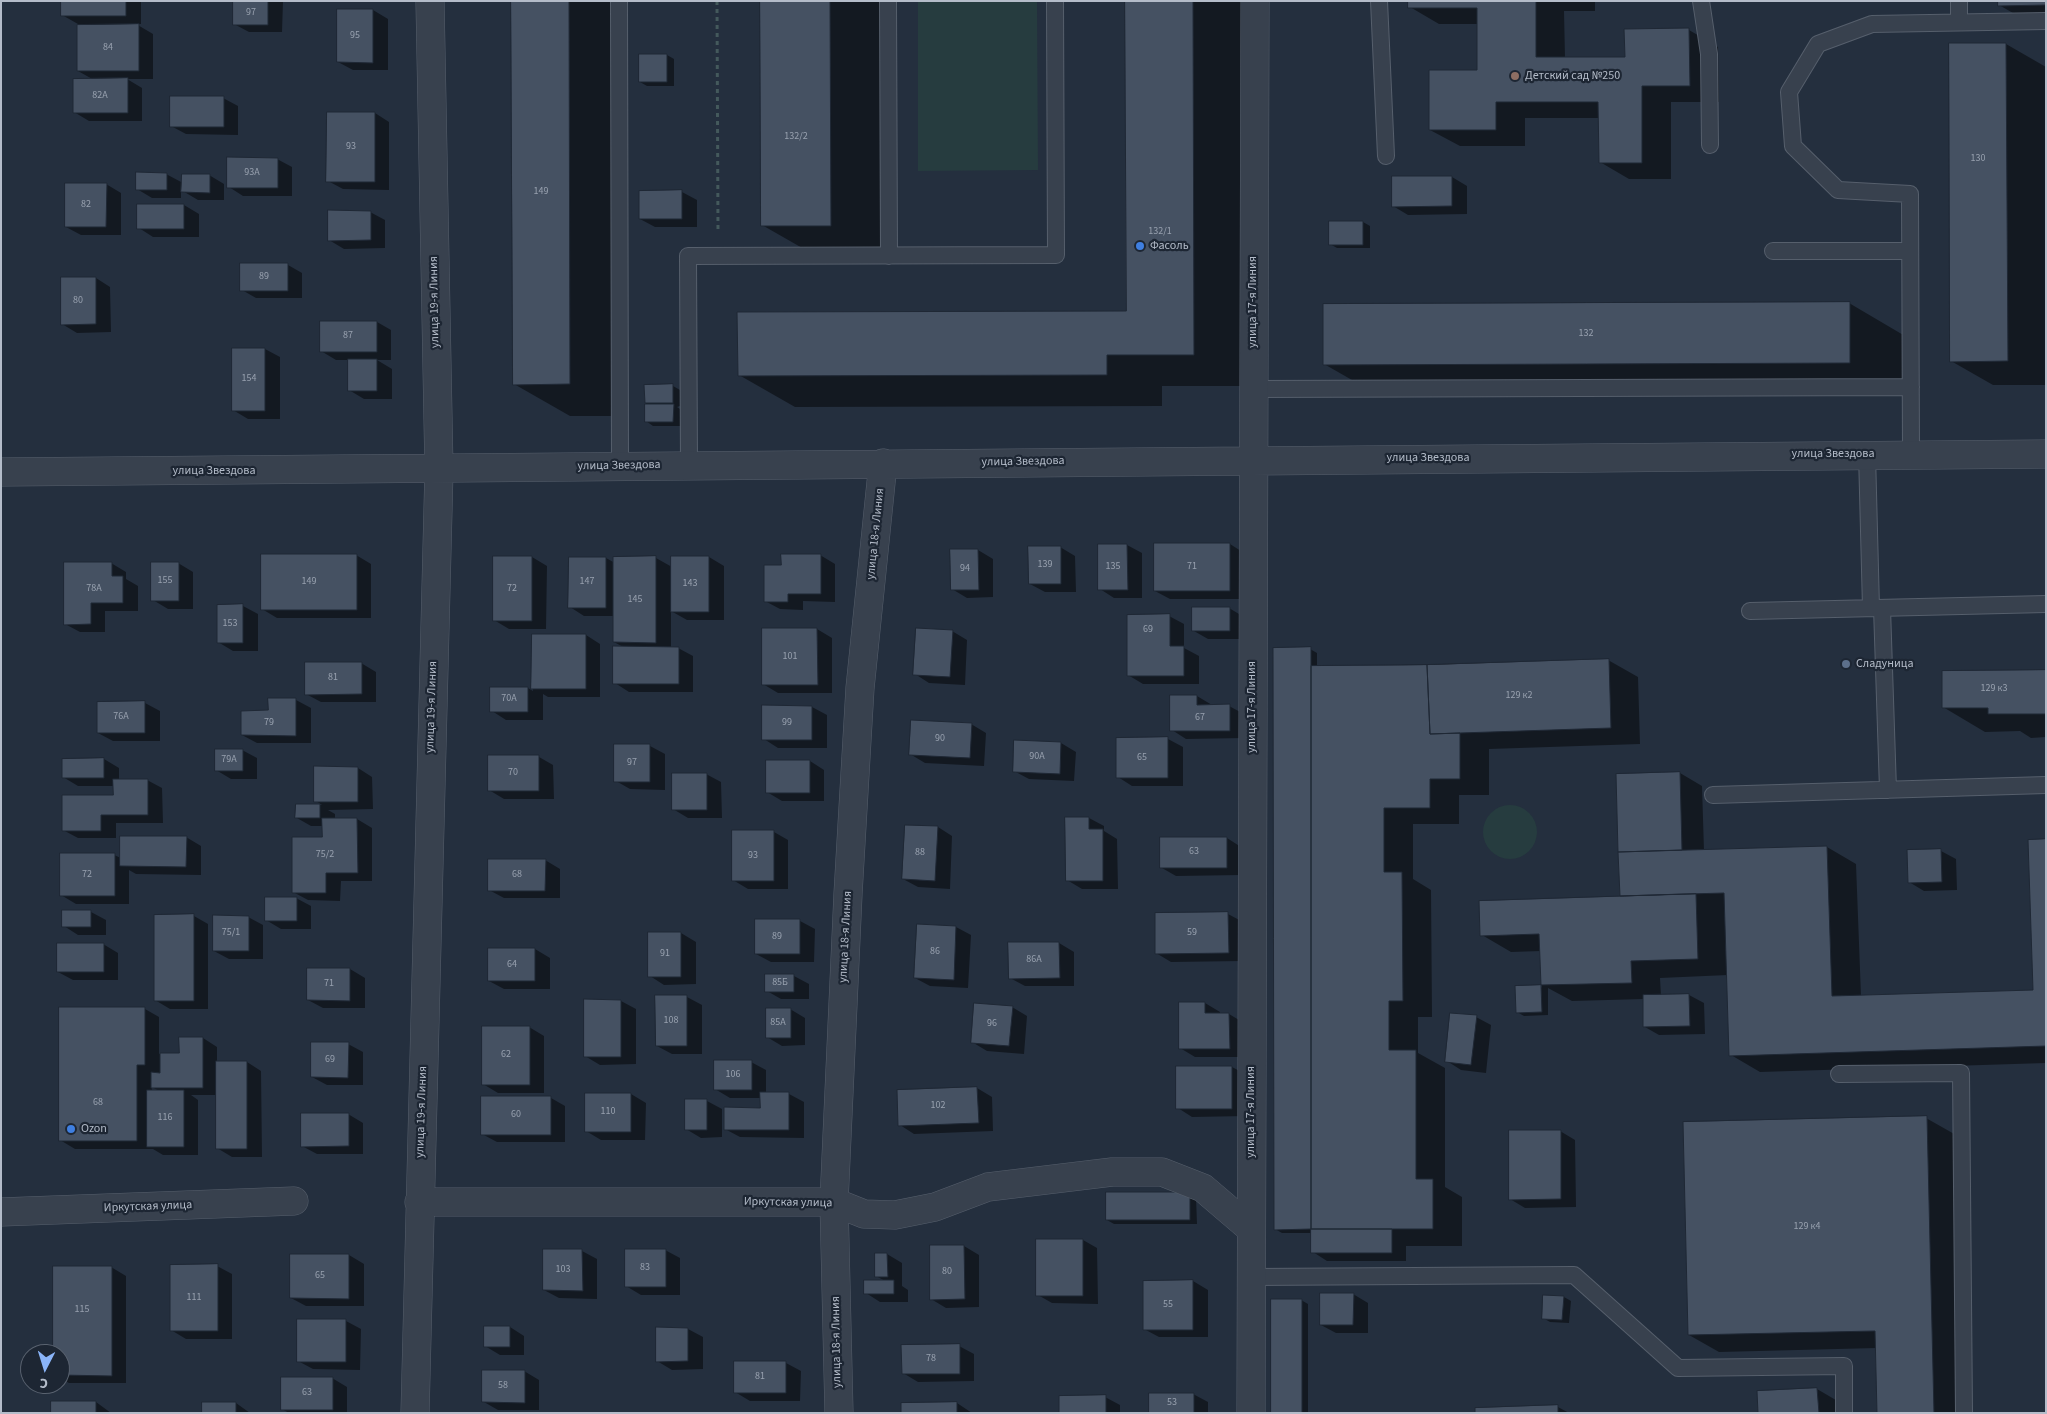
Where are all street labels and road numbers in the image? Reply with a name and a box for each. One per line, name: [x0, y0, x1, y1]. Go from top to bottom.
street label: улица 19-я Линия: [427, 256, 443, 348]
street label: улица 17-я Линия: [1246, 256, 1260, 348]
street label: улица Звездова: [1791, 447, 1875, 461]
street label: улица Звездова: [1386, 451, 1470, 465]
street label: улица Звездова: [981, 454, 1065, 470]
street label: улица Звездова: [577, 458, 661, 474]
street label: улица Звездова: [172, 464, 256, 478]
street label: улица 18-я Линия: [864, 487, 888, 581]
street label: улица 19-я Линия: [423, 661, 441, 753]
street label: улица 17-я Линия: [1245, 661, 1259, 753]
street label: улица 18-я Линия: [836, 891, 856, 983]
street label: улица 19-я Линия: [413, 1066, 431, 1158]
street label: улица 17-я Линия: [1244, 1066, 1258, 1158]
street label: Иркутская улица: [744, 1195, 832, 1211]
street label: Иркутская улица: [103, 1198, 193, 1216]
street label: улица 18-я Линия: [829, 1296, 845, 1388]

